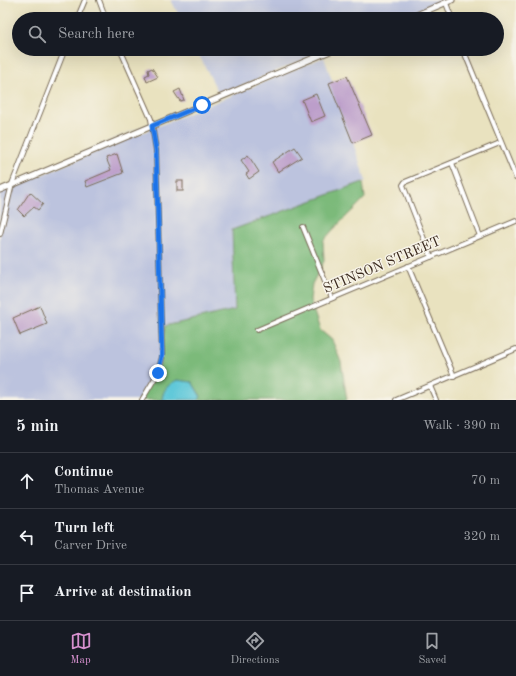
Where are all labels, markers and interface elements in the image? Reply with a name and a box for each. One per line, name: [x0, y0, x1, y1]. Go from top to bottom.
search box: [12, 12, 504, 56]
icon: search: [26, 23, 48, 45]
text: Search here: [58, 27, 135, 42]
route start: [193, 96, 211, 114]
street label: STINSON STREET: [321, 234, 443, 296]
route end: [149, 364, 167, 382]
text: 5 min: [16, 418, 59, 435]
text: Walk · 390 m: [423, 419, 500, 432]
text: Continue: [54, 465, 113, 480]
icon: ahead: [16, 470, 38, 492]
text: 70 m: [471, 474, 500, 487]
text: Thomas Avenue: [54, 483, 144, 496]
text: Turn left: [54, 521, 114, 536]
icon: left: [16, 526, 38, 548]
text: 320 m: [463, 530, 500, 543]
text: Carver Drive: [54, 539, 127, 552]
icon: arrive: [16, 582, 38, 604]
text: Arrive at destination: [54, 585, 192, 600]
tab: Map: [70, 630, 92, 668]
tab: Directions: [231, 630, 279, 668]
tab: Saved: [418, 630, 446, 668]

